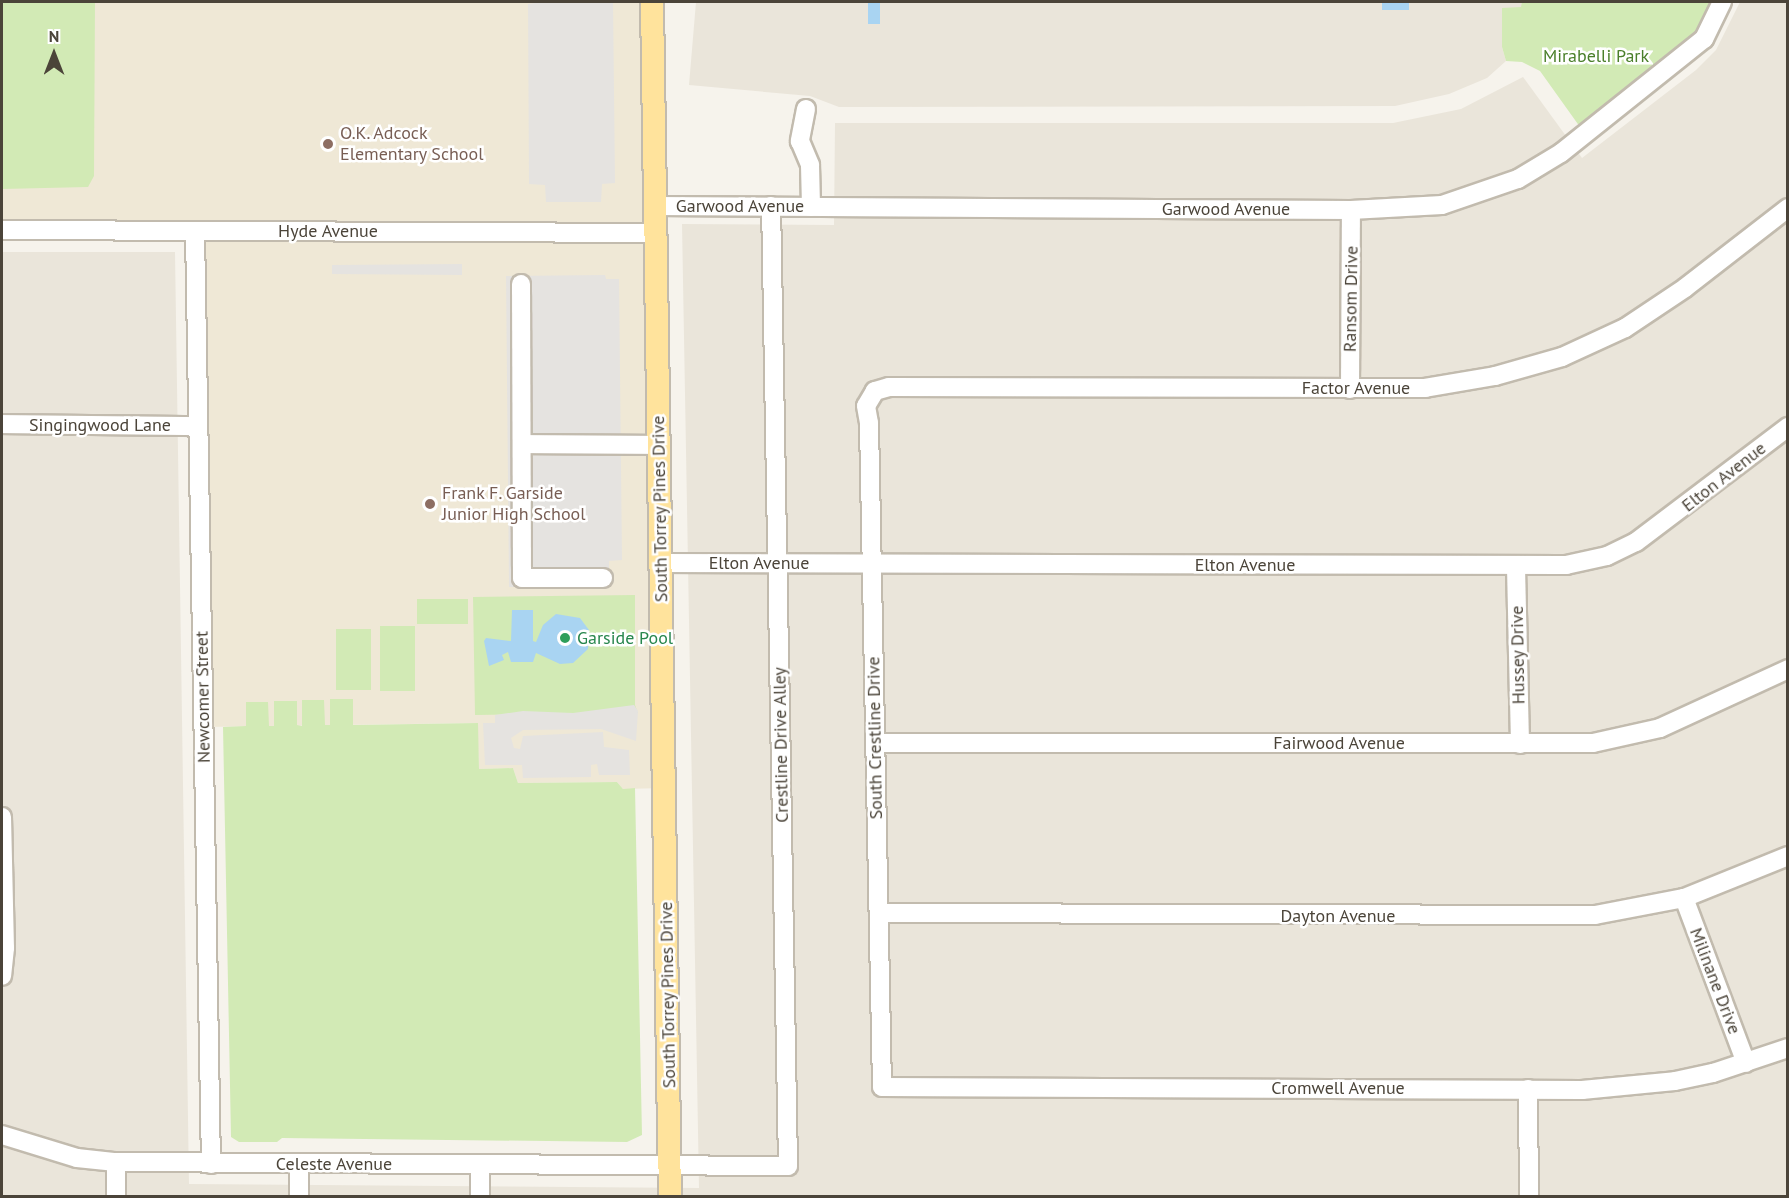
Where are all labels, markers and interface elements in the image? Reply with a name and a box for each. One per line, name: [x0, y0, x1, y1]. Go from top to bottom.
north arrow: [24, 24, 84, 84]
text: N: [49, 26, 59, 46]
park label: Mirabelli Park: [1543, 45, 1649, 67]
place label: O.K. Adcock Elementary School: [340, 123, 484, 166]
marker: O.K. Adcock Elementary School: [321, 137, 335, 151]
street label: Garwood Avenue: [675, 195, 805, 217]
street label: Garwood Avenue: [1161, 198, 1291, 220]
street label: Hyde Avenue: [278, 220, 378, 242]
street label: Ransom Drive: [1339, 246, 1363, 352]
street label: Factor Avenue: [1301, 377, 1411, 399]
street label: Singingwood Lane: [29, 414, 171, 436]
street label: South Torrey Pines Drive: [648, 415, 672, 603]
street label: Elton Avenue: [1677, 437, 1771, 517]
place label: Frank F. Garside Junior High School: [442, 483, 585, 526]
marker: Frank F. Garside Junior High School: [423, 497, 437, 511]
street label: Elton Avenue: [708, 552, 810, 574]
street label: Elton Avenue: [1194, 554, 1296, 576]
street label: Hussey Drive: [1506, 605, 1530, 705]
place label: Garside Pool: [577, 627, 673, 649]
street label: Newcomer Street: [191, 631, 215, 763]
marker: Garside Pool: [558, 631, 572, 645]
street label: South Crestline Drive: [863, 656, 887, 820]
street label: Crestline Drive Alley: [769, 667, 793, 823]
street label: Fairwood Avenue: [1273, 732, 1405, 754]
street label: South Torrey Pines Drive: [656, 901, 680, 1089]
street label: Dayton Avenue: [1280, 905, 1396, 927]
street label: Milinane Drive: [1685, 925, 1745, 1037]
street label: Cromwell Avenue: [1271, 1077, 1405, 1099]
street label: Celeste Avenue: [276, 1153, 392, 1175]

